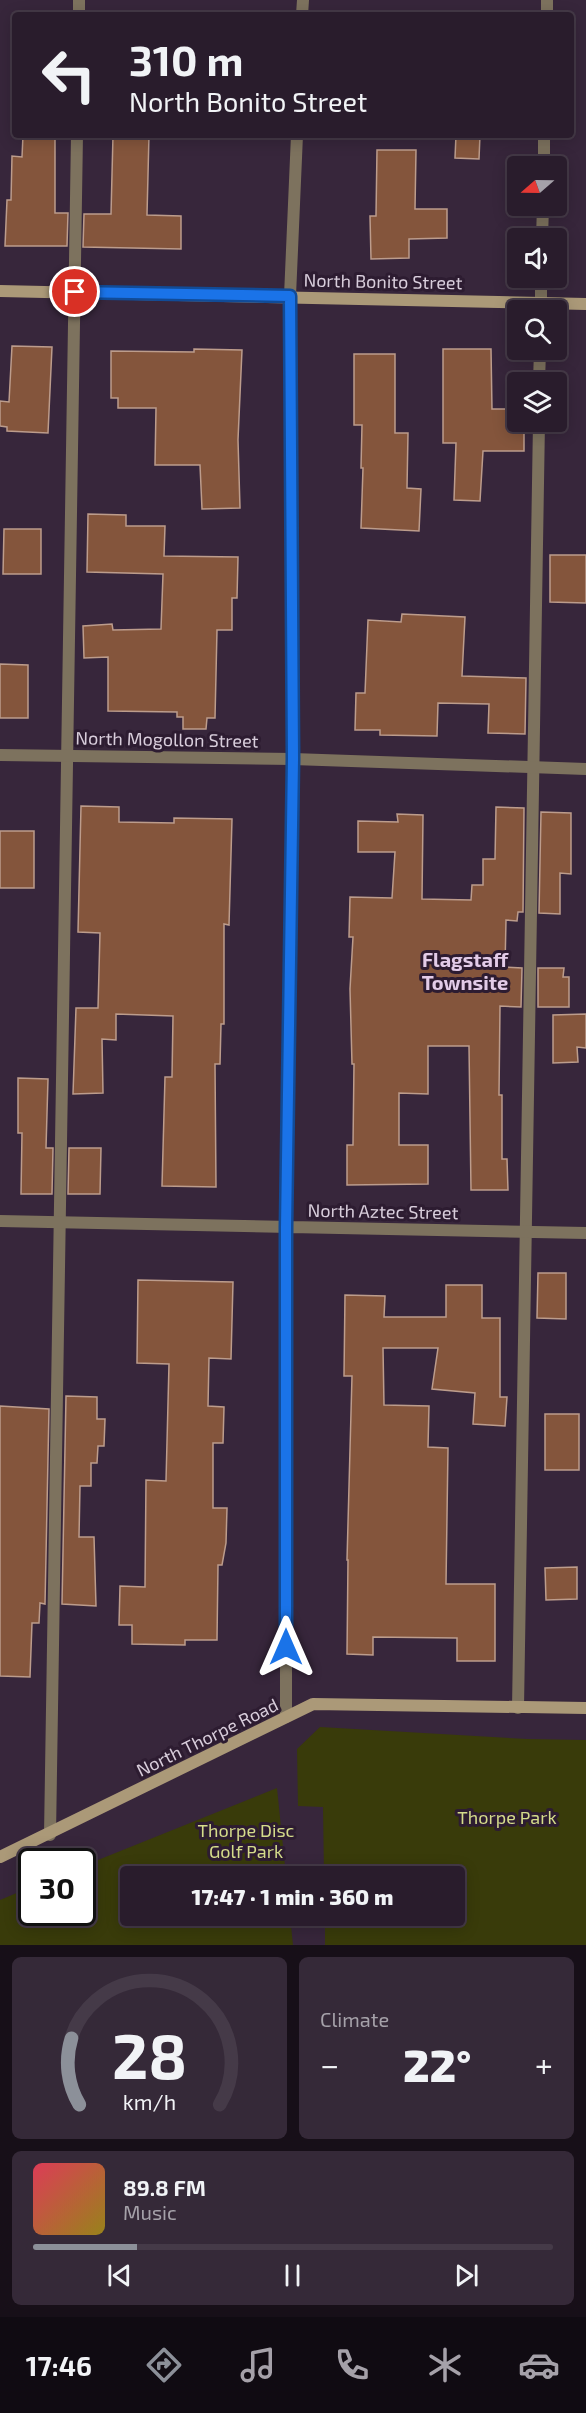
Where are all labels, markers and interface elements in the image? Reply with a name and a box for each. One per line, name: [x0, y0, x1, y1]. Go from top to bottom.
text: 310 m: [129, 34, 244, 84]
icon: left: [30, 36, 108, 114]
text: North Bonito Street: [129, 85, 367, 117]
north arrow: [507, 156, 567, 216]
map controls: [507, 156, 567, 432]
button: sound: [507, 228, 567, 288]
pin: [49, 266, 100, 317]
street label: North Bonito Street: [303, 269, 463, 293]
icon: arrive: [58, 275, 91, 308]
button: search: [507, 300, 567, 360]
button: layers: [507, 372, 567, 432]
street label: North Mogollon Street: [75, 726, 259, 752]
district label: Flagstaff Townsite: [422, 947, 509, 994]
street label: North Aztec Street: [307, 1199, 459, 1223]
position arrow: [254, 1615, 318, 1679]
street label: North Thorpe Road: [133, 1693, 281, 1781]
park label: Thorpe Park: [457, 1806, 557, 1828]
park label: Thorpe Disc Golf Park: [198, 1819, 295, 1862]
speed limit sign: 30: [18, 1848, 96, 1926]
text: 17:47 · 1 min · 360 m: [192, 1883, 393, 1909]
text: Climate: [320, 2007, 389, 2031]
text: 28: [112, 2017, 187, 2092]
text: 22°: [403, 2037, 471, 2091]
text: −: [320, 2044, 339, 2084]
text: +: [535, 2044, 553, 2084]
text: km/h: [123, 2089, 176, 2114]
text: 89.8 FM: [123, 2174, 206, 2200]
text: Music: [123, 2200, 177, 2224]
icon: previous: [103, 2259, 136, 2292]
icon: pause: [276, 2259, 309, 2292]
icon: next: [450, 2259, 483, 2292]
icon: directions: [143, 2344, 185, 2386]
icon: music: [237, 2344, 279, 2386]
icon: phone: [331, 2344, 373, 2386]
icon: climate: [424, 2344, 466, 2386]
icon: car: [518, 2344, 560, 2386]
text: 17:46: [26, 2349, 92, 2381]

